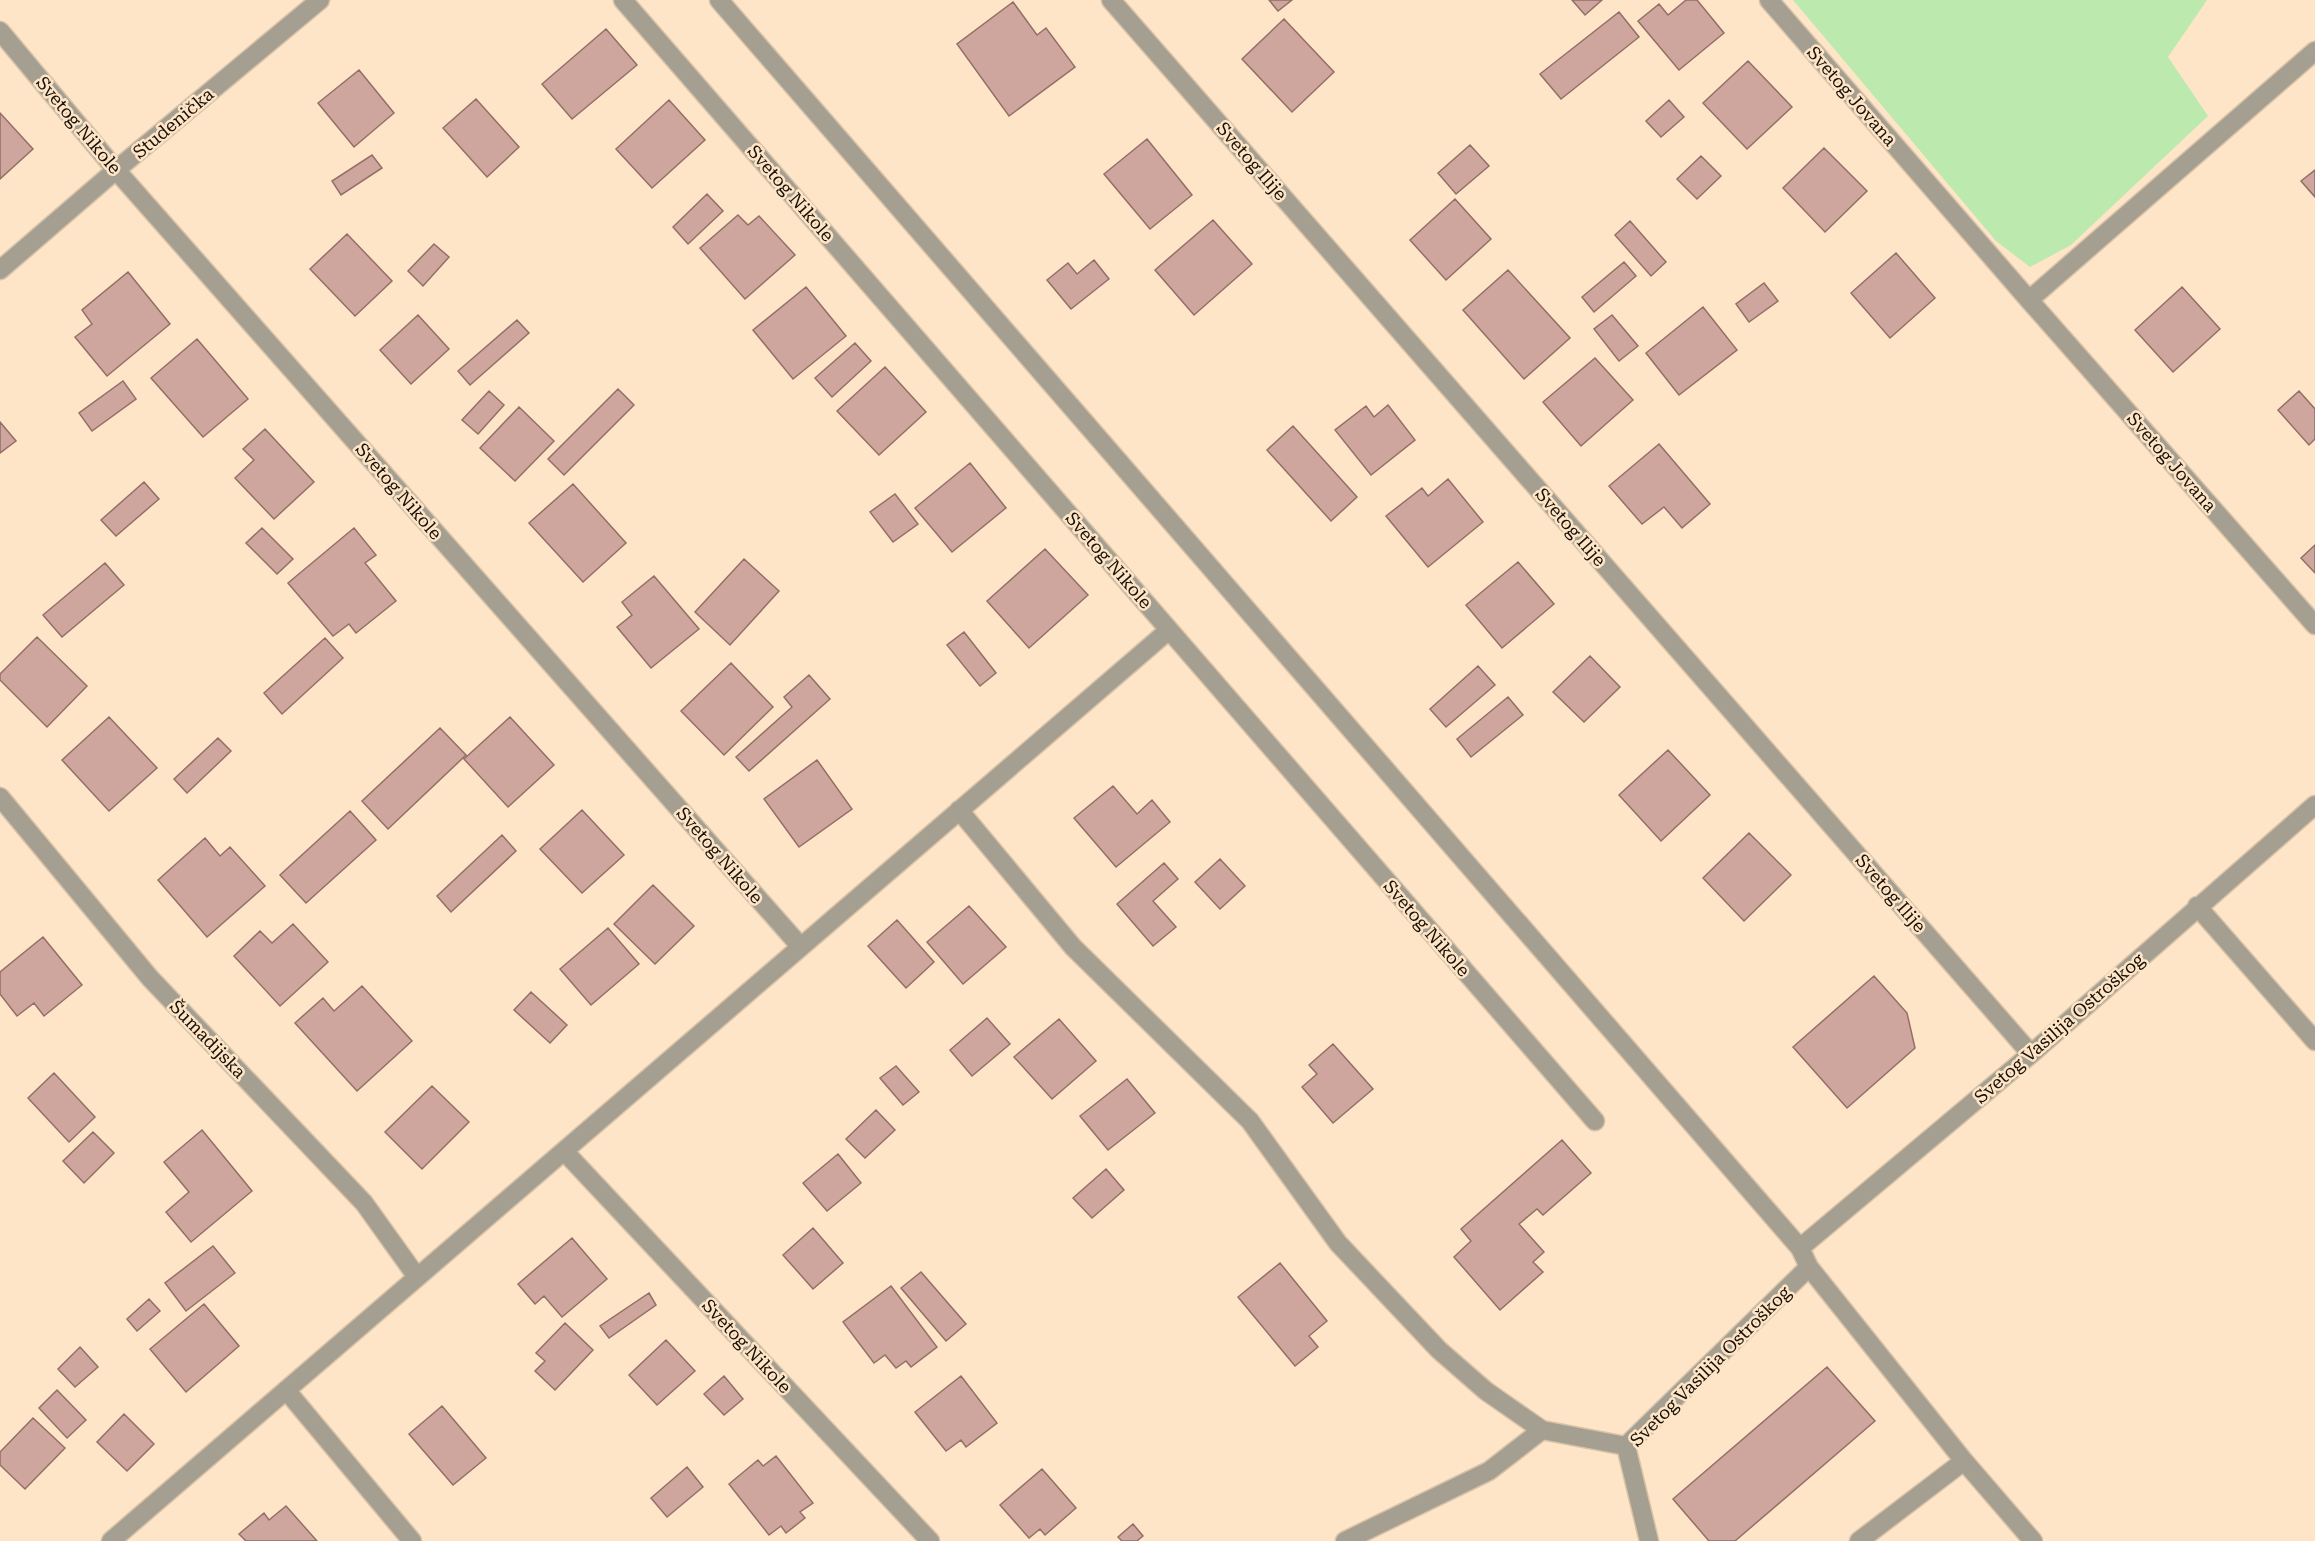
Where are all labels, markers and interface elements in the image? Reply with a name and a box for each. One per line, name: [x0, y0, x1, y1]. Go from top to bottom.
street label: Svetog Jovana: [1803, 42, 1901, 150]
street label: Svetog Nikole: [32, 72, 126, 178]
street label: Studenička: [129, 83, 218, 163]
street label: Svetog Ilije: [1212, 118, 1292, 204]
street label: Svetog Nikole: [743, 141, 839, 246]
street label: Svetog Jovana: [2123, 408, 2221, 516]
street label: Svetog Nikole: [351, 439, 447, 544]
street label: Svetog Ilije: [1531, 484, 1611, 570]
street label: Svetog Nikole: [1061, 508, 1157, 613]
street label: Svetog Nikole: [672, 803, 768, 908]
street label: Svetog Ilije: [1851, 850, 1931, 936]
street label: Svetog Nikole: [1379, 876, 1475, 981]
street label: Svetog Vasilija Ostroškog: [1970, 948, 2149, 1107]
street label: Šumadijska: [166, 996, 251, 1082]
street label: Svetog Vasilija Ostroškog: [1625, 1281, 1795, 1451]
street label: Svetog Nikole: [698, 1295, 796, 1397]

